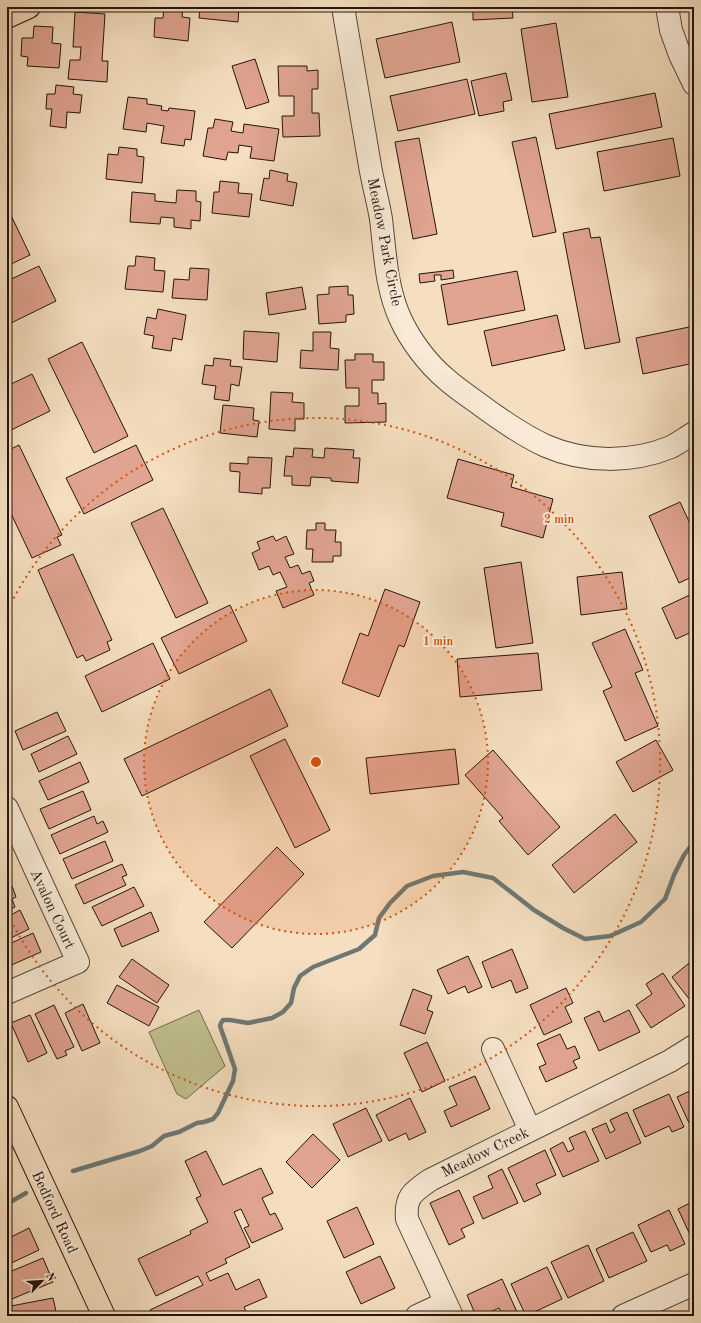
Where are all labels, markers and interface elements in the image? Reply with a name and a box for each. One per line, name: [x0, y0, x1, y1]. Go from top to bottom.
street label: Meadow Park Circle: [364, 177, 403, 308]
text: 2 min: [544, 514, 574, 526]
text: 1 min: [423, 636, 453, 648]
centre of rings: [309, 755, 323, 769]
street label: Avalon Court: [27, 867, 77, 952]
street label: Meadow Creek: [439, 1126, 532, 1181]
street label: Bedford Road: [28, 1169, 79, 1256]
north arrow: [22, 1261, 62, 1301]
text: N: [43, 1271, 57, 1284]

